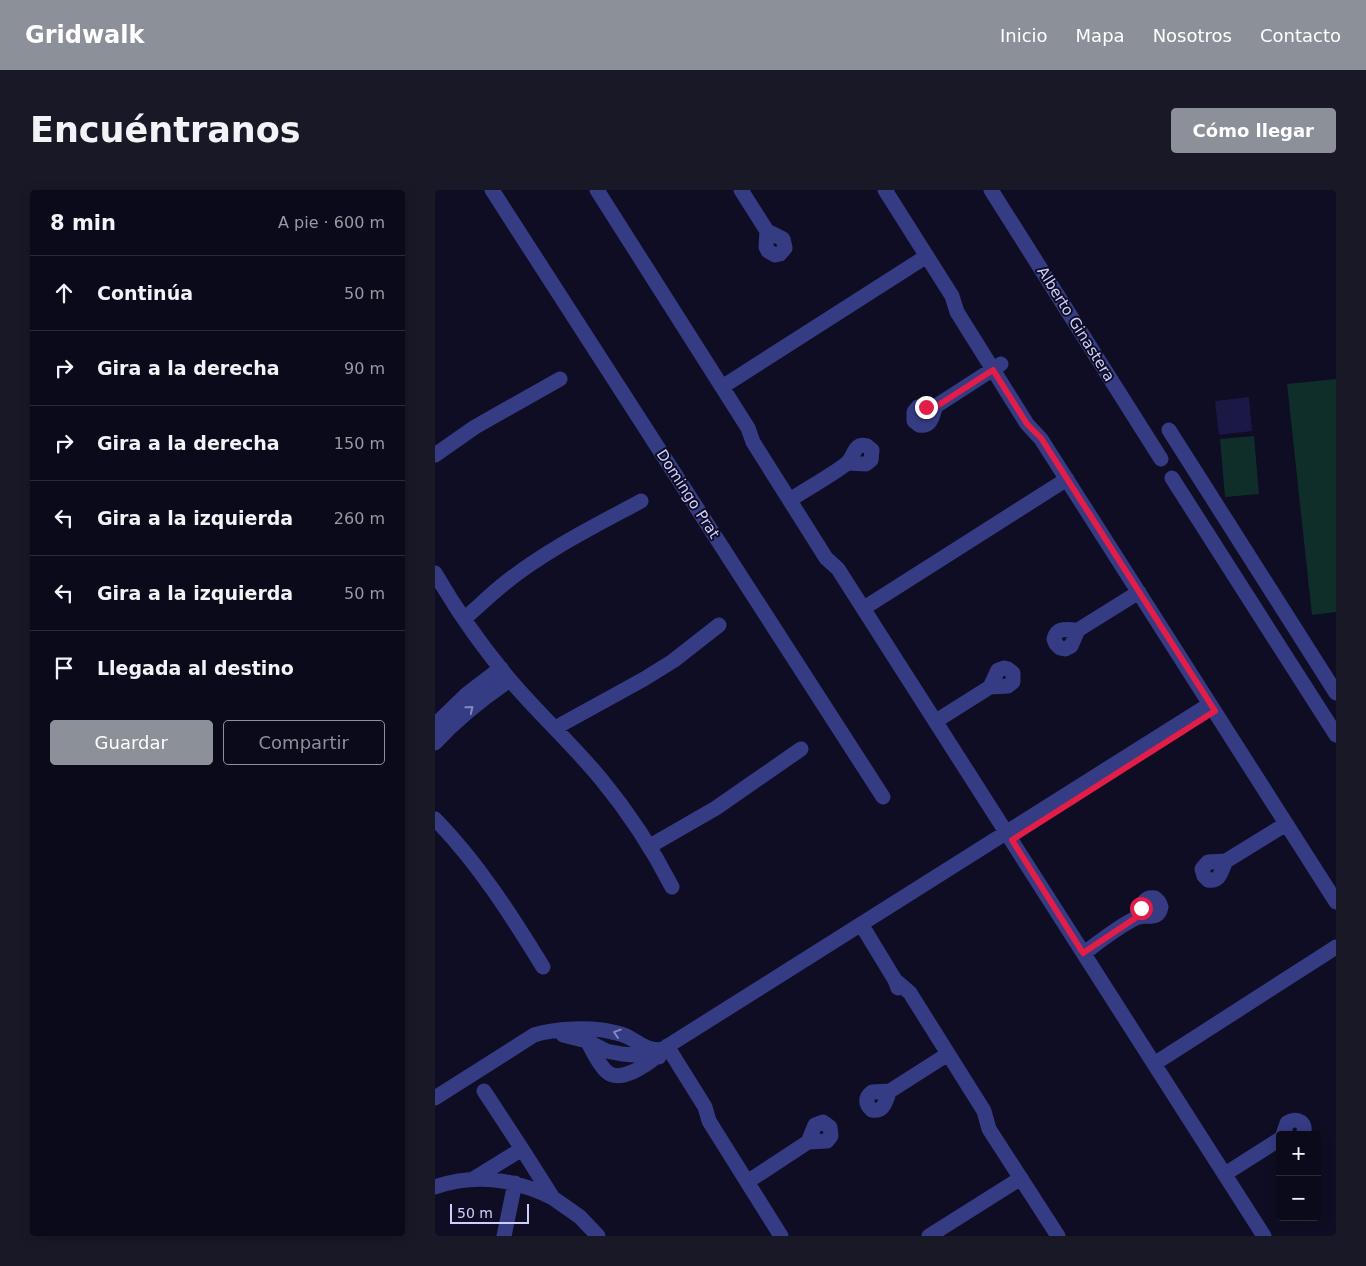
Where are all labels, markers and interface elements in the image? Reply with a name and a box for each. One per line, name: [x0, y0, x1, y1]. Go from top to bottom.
text: Gridwalk: [25, 21, 145, 49]
text: Inicio: [1000, 25, 1048, 46]
text: Mapa: [1076, 25, 1125, 46]
text: Nosotros: [1153, 25, 1232, 46]
text: Contacto: [1260, 25, 1341, 46]
button: Cómo llegar: [1171, 108, 1336, 153]
text: Encuéntranos: [30, 110, 301, 150]
text: 8 min: [50, 211, 116, 235]
text: A pie · 600 m: [278, 213, 385, 232]
street label: Alberto Ginastera: [1033, 263, 1119, 385]
icon: ahead: [50, 279, 78, 307]
text: Continúa: [97, 282, 193, 304]
text: 50 m: [344, 284, 385, 303]
icon: right: [50, 354, 78, 382]
text: Gira a la derecha: [97, 357, 280, 379]
text: 90 m: [344, 359, 385, 378]
route end: [915, 396, 938, 419]
icon: right: [50, 429, 78, 457]
text: Gira a la derecha: [97, 432, 280, 454]
text: 150 m: [334, 434, 385, 453]
street label: Domingo Prat: [653, 446, 724, 542]
icon: left: [50, 504, 78, 532]
text: Gira a la izquierda: [97, 507, 293, 529]
text: 260 m: [334, 509, 385, 528]
icon: left: [50, 579, 78, 607]
text: Gira a la izquierda: [97, 582, 293, 604]
text: 50 m: [344, 584, 385, 603]
icon: arrive: [50, 654, 78, 682]
text: Llegada al destino: [97, 657, 294, 679]
one-way arrow: [464, 705, 473, 714]
button: Guardar: [50, 720, 213, 765]
button: Compartir: [223, 720, 385, 765]
route start: [1130, 897, 1153, 920]
one-way arrow: [614, 1029, 622, 1039]
map controls: [1276, 1131, 1321, 1221]
button: +: [1276, 1131, 1321, 1176]
button: −: [1276, 1176, 1321, 1221]
scale bar: [450, 1201, 529, 1224]
text: 50 m: [457, 1205, 493, 1221]

